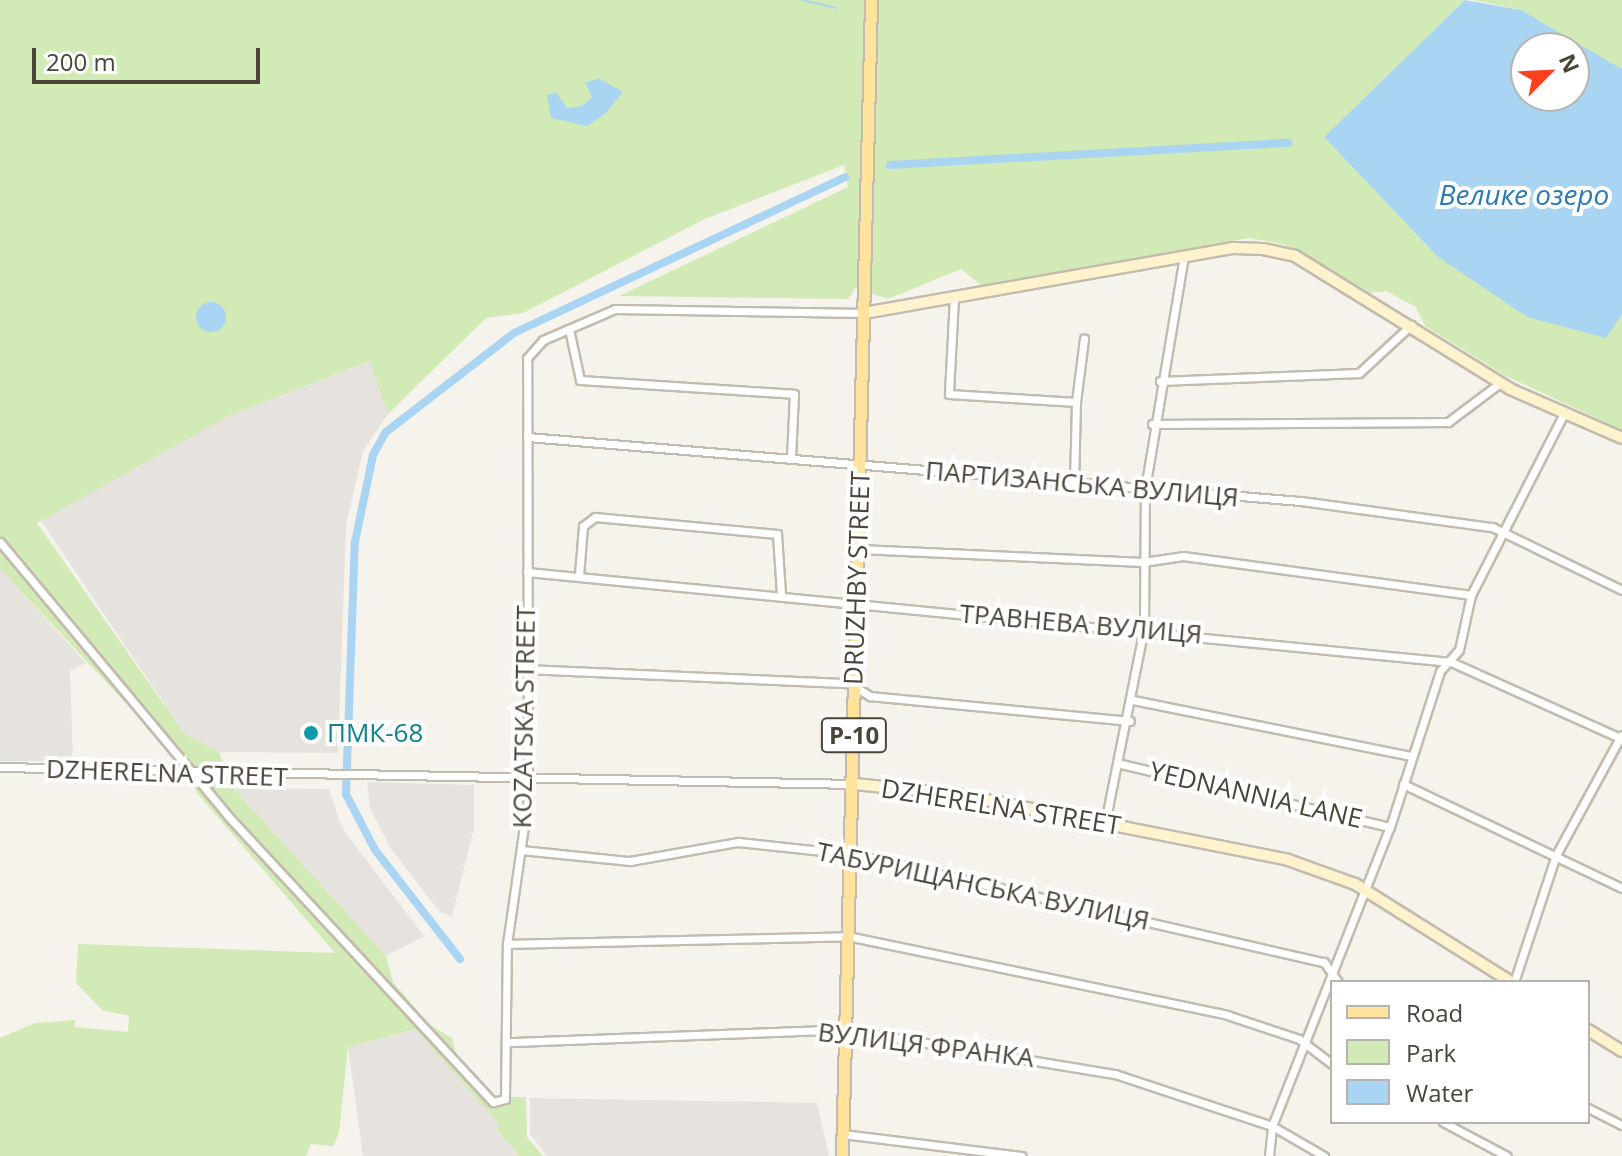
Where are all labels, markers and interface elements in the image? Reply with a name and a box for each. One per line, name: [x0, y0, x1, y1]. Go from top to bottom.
scale bar: [36, 32, 264, 82]
north arrow: [1510, 32, 1590, 112]
text: 200 m: [46, 45, 116, 78]
text: N: [1553, 49, 1587, 77]
water label: Велике озеро: [1439, 177, 1609, 211]
street label: ПАРТИЗАНСЬКА ВУЛИЦЯ: [924, 455, 1240, 513]
street label: DRUZHBY STREET: [838, 471, 876, 685]
street label: ТРАВНЕВА ВУЛИЦЯ: [958, 598, 1204, 650]
street label: KOZATSKA STREET: [506, 605, 542, 829]
road number: Р-10: [820, 715, 888, 755]
place label: ПМК-68: [327, 717, 423, 749]
marker: ПМК-68: [302, 724, 320, 742]
street label: DZHERELNA STREET: [46, 753, 288, 793]
street label: YEDNANNIA LANE: [1147, 755, 1365, 835]
street label: DZHERELNA STREET: [879, 773, 1123, 841]
street label: ТАБУРИЩАНСЬКА ВУЛИЦЯ: [814, 835, 1152, 937]
legend: [1330, 980, 1590, 1124]
text: Road: [1406, 996, 1463, 1029]
street label: ВУЛИЦЯ ФРАНКА: [816, 1016, 1036, 1074]
text: Park: [1406, 1036, 1456, 1069]
text: Water: [1406, 1076, 1473, 1109]

